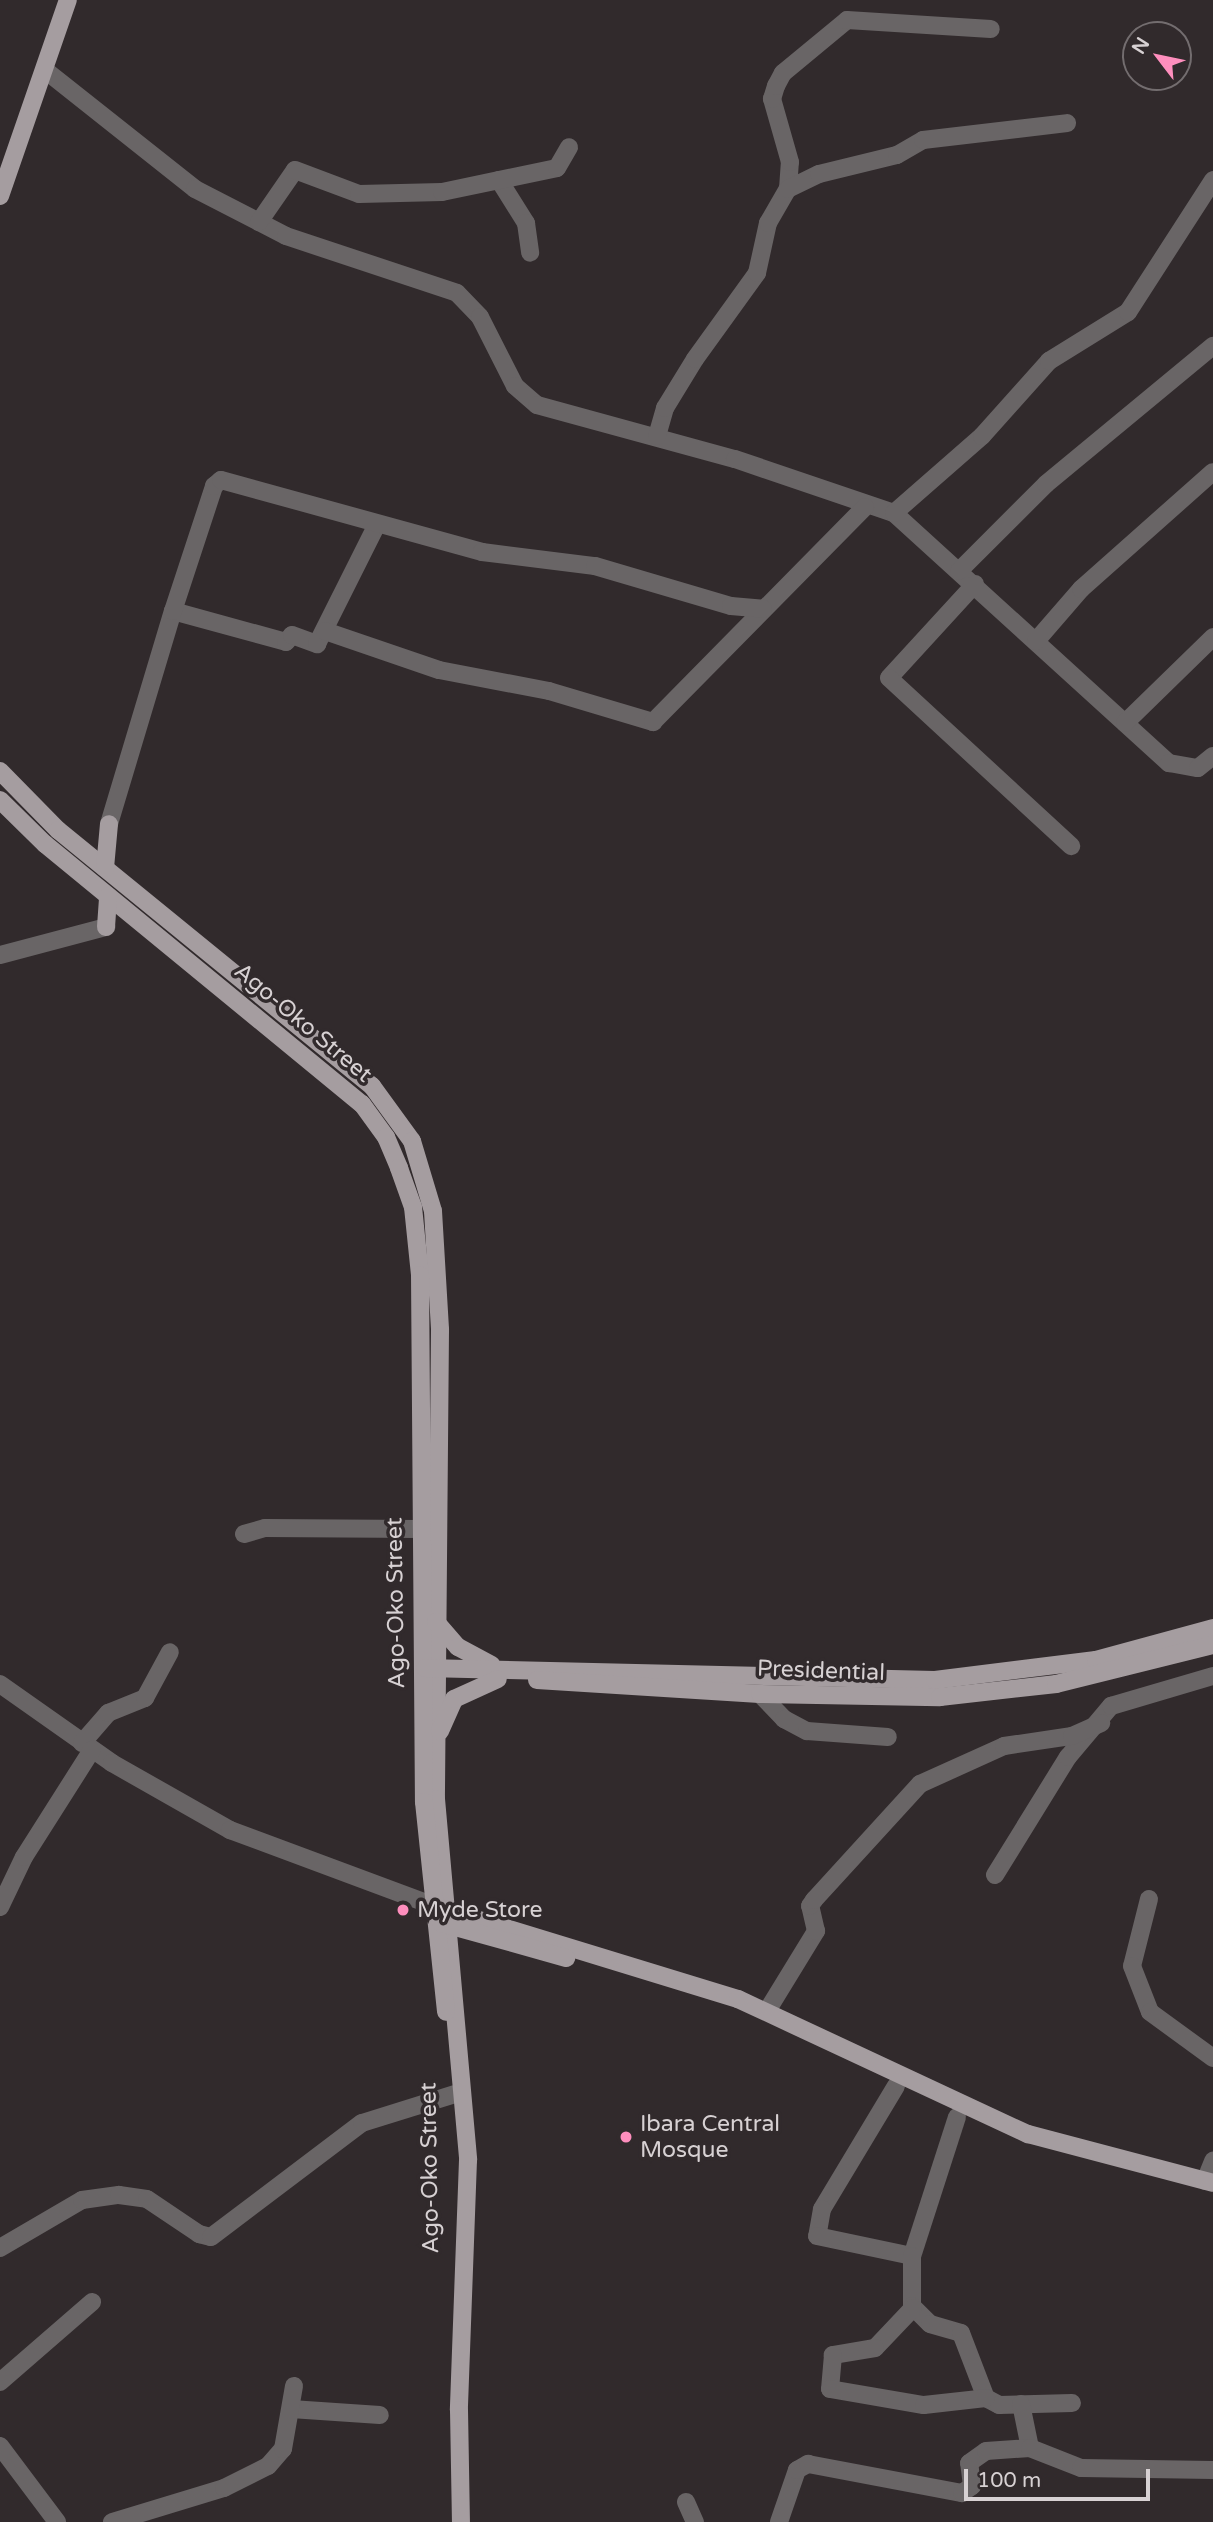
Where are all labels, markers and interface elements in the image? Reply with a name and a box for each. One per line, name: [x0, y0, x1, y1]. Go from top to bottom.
north arrow: [1122, 21, 1192, 91]
text: N: [1128, 34, 1154, 58]
street label: Ago-Oko Street: [229, 957, 377, 1089]
street label: Ago-Oko Street: [381, 1517, 411, 1689]
street label: Presidential: [757, 1655, 885, 1687]
place label: Myde Store: [417, 1896, 542, 1924]
marker: Myde Store: [395, 1902, 411, 1918]
street label: Ago-Oko Street: [415, 2082, 445, 2254]
place label: Ibara Central Mosque: [640, 2110, 780, 2164]
marker: Ibara Central Mosque: [618, 2129, 634, 2145]
scale bar: [968, 2456, 1154, 2500]
text: 100 m: [977, 2468, 1041, 2493]

